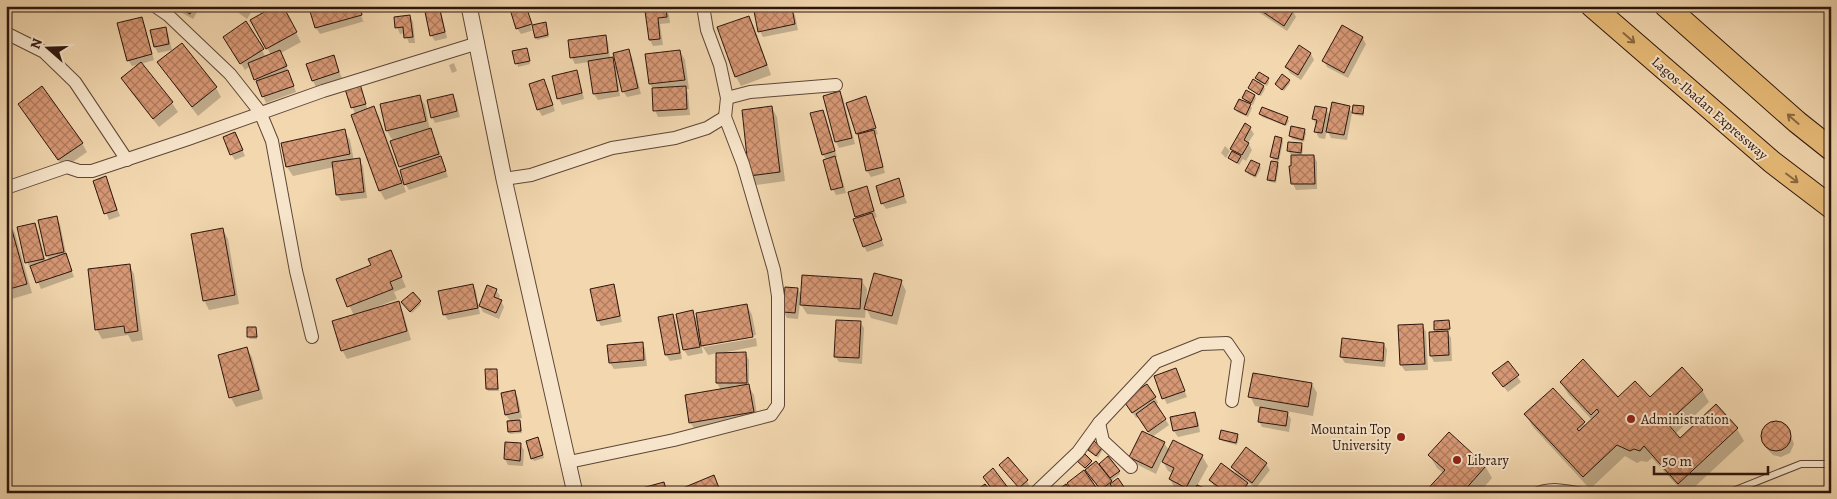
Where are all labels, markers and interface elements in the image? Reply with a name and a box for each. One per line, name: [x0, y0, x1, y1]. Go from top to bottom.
north arrow: [22, 22, 72, 72]
one-way arrow: [1622, 32, 1635, 44]
text: N: [26, 36, 47, 52]
street label: Lagos-Ibadan Expressway: [1647, 52, 1773, 165]
one-way arrow: [1786, 113, 1799, 124]
one-way arrow: [1785, 172, 1798, 183]
place label: Administration: [1640, 410, 1729, 429]
marker: Administration: [1625, 413, 1637, 425]
place label: Mountain Top University: [1311, 420, 1392, 455]
marker: Mountain Top University: [1395, 431, 1407, 443]
scale bar: [1654, 444, 1768, 476]
place label: Library: [1467, 451, 1509, 470]
text: 50 m: [1662, 451, 1692, 471]
marker: Library: [1451, 454, 1463, 466]

